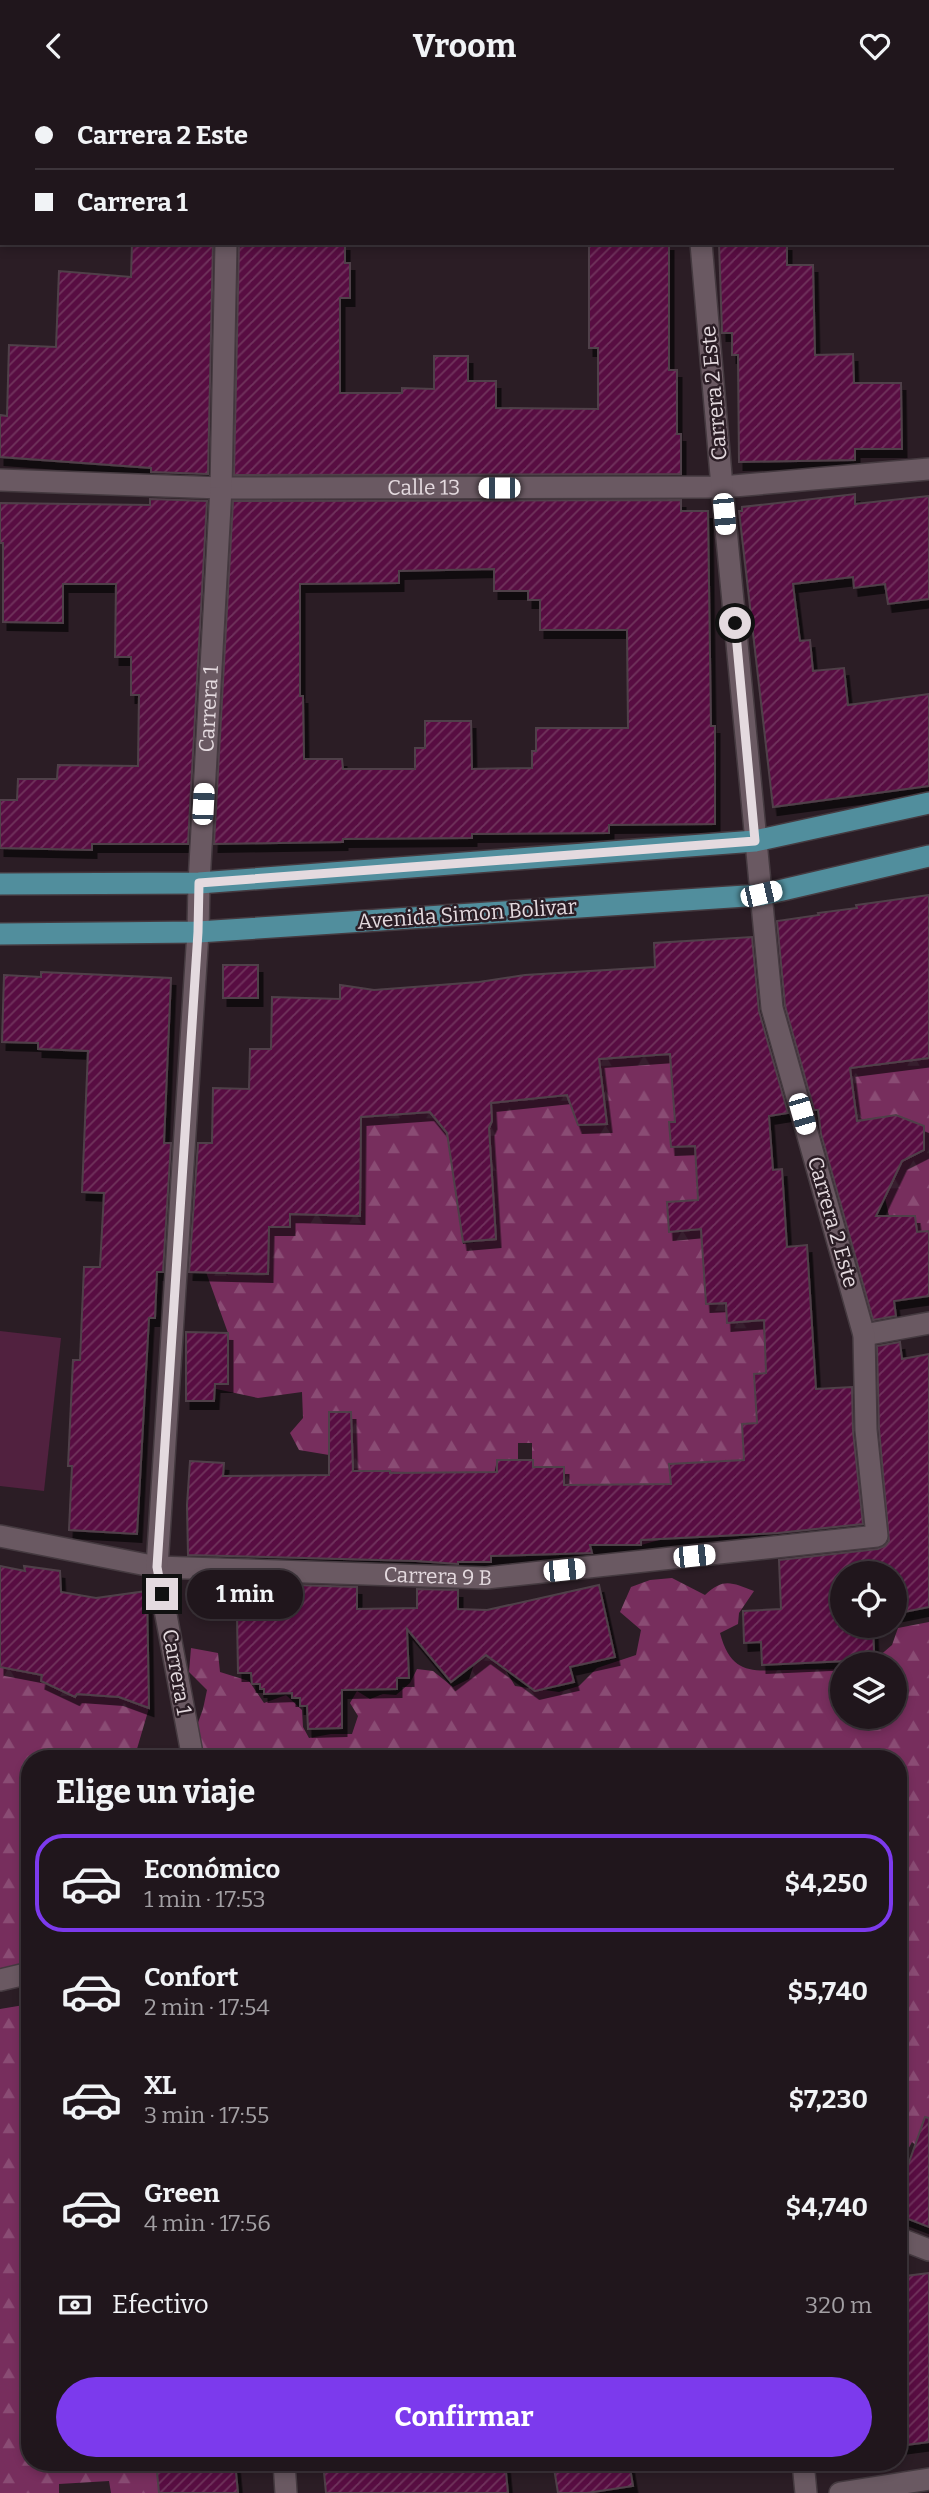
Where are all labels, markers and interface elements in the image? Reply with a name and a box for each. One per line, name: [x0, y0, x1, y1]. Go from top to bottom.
icon: back: [35, 27, 73, 65]
text: Vroom: [413, 27, 516, 65]
icon: heart: [856, 27, 894, 65]
text: Carrera 2 Este: [77, 120, 248, 151]
text: Carrera 1: [77, 187, 188, 218]
street label: Carrera 2 Este: [695, 324, 733, 462]
street label: Calle 13: [387, 475, 460, 501]
car: [479, 478, 521, 499]
car: [712, 492, 737, 536]
route start: [719, 607, 751, 639]
street label: Carrera 1: [193, 664, 224, 753]
car: [192, 782, 215, 826]
car: [739, 879, 784, 909]
street label: Avenida Simon Bolivar: [356, 893, 578, 935]
car: [787, 1091, 818, 1137]
street label: Carrera 2 Este: [802, 1153, 864, 1291]
car: [673, 1543, 716, 1569]
car: [543, 1557, 586, 1583]
map controls: [830, 1561, 907, 1729]
button: locate: [830, 1561, 907, 1638]
street label: Carrera 9 B: [383, 1562, 492, 1591]
callout: 1 min: [186, 1569, 302, 1619]
route end: [146, 1578, 178, 1610]
text: 1 min: [216, 1580, 274, 1608]
street label: Carrera 1: [157, 1627, 197, 1717]
button: layers: [830, 1652, 907, 1729]
text: Elige un viaje: [56, 1773, 255, 1811]
icon: car: [60, 1852, 123, 1915]
text: Económico: [144, 1854, 280, 1885]
text: $4,250: [785, 1868, 868, 1899]
text: 1 min · 17:53: [144, 1885, 266, 1913]
icon: car: [60, 1960, 123, 2023]
text: Confort: [144, 1962, 239, 1993]
text: $5,740: [788, 1976, 868, 2007]
text: 2 min · 17:54: [144, 1993, 270, 2021]
icon: car: [60, 2068, 123, 2131]
text: XL: [144, 2070, 176, 2101]
text: $7,230: [789, 2084, 868, 2115]
text: 3 min · 17:55: [144, 2101, 269, 2129]
icon: car: [60, 2176, 123, 2239]
text: Green: [144, 2178, 220, 2209]
text: $4,740: [786, 2192, 868, 2223]
text: 4 min · 17:56: [144, 2209, 271, 2237]
icon: cash: [56, 2286, 94, 2324]
text: Efectivo: [112, 2289, 209, 2320]
text: 320 m: [805, 2291, 872, 2319]
button: Confirmar: [56, 2377, 872, 2457]

